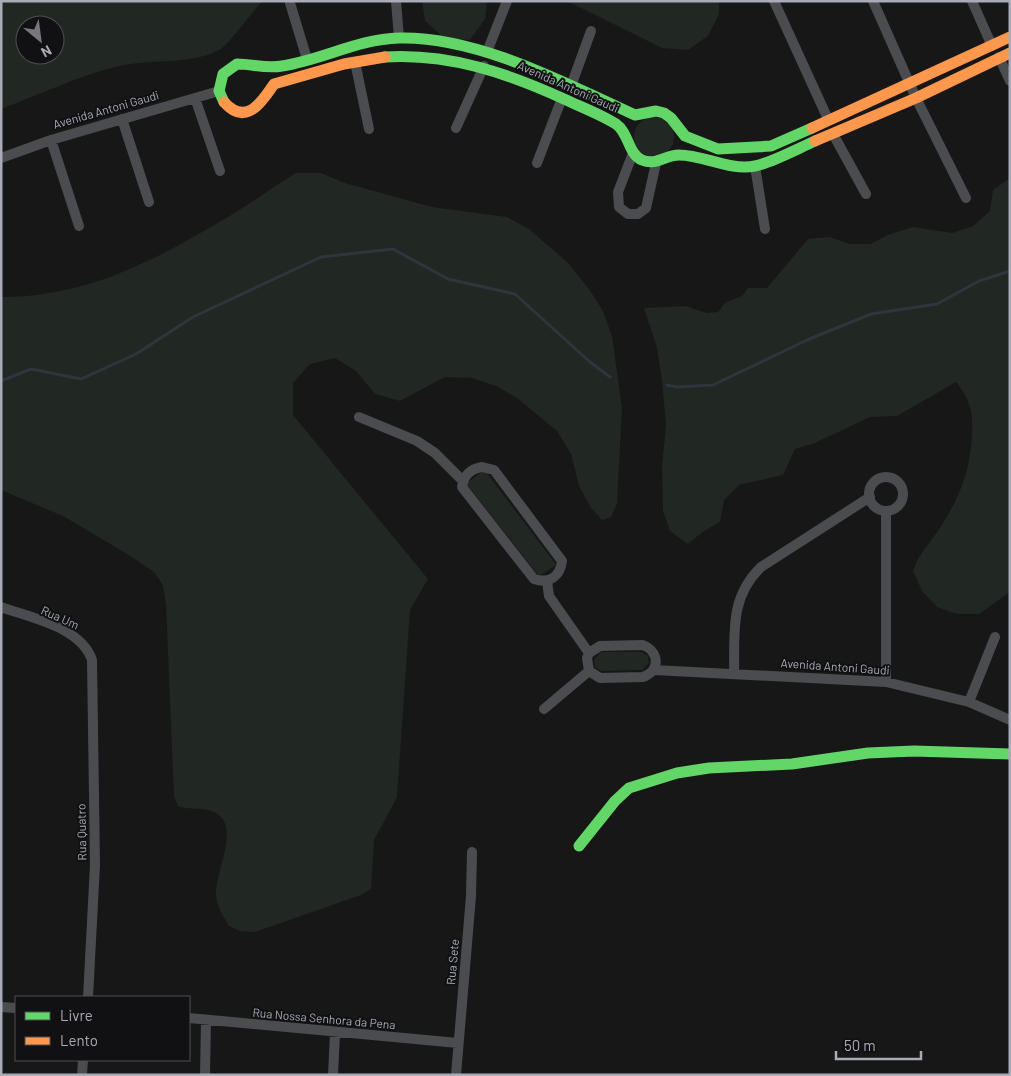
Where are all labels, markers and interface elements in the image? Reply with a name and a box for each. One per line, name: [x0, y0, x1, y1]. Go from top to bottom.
north arrow: [15, 15, 65, 65]
text: N: [38, 42, 55, 61]
street label: Avenida Antoni Gaudi: [516, 57, 621, 115]
street label: Avenida Antoni Gaudi: [51, 87, 160, 131]
street label: Rua Um: [39, 603, 82, 632]
street label: Avenida Antoni Gaudi: [780, 655, 890, 677]
street label: Rua Quatro: [74, 803, 88, 861]
street label: Rua Sete: [443, 938, 461, 986]
legend: [15, 996, 190, 1061]
street label: Rua Nossa Senhora da Pena: [252, 1005, 396, 1031]
text: Livre: [60, 1006, 93, 1024]
scale bar: [836, 1028, 921, 1060]
text: Lento: [60, 1031, 98, 1049]
text: 50 m: [844, 1036, 876, 1054]

